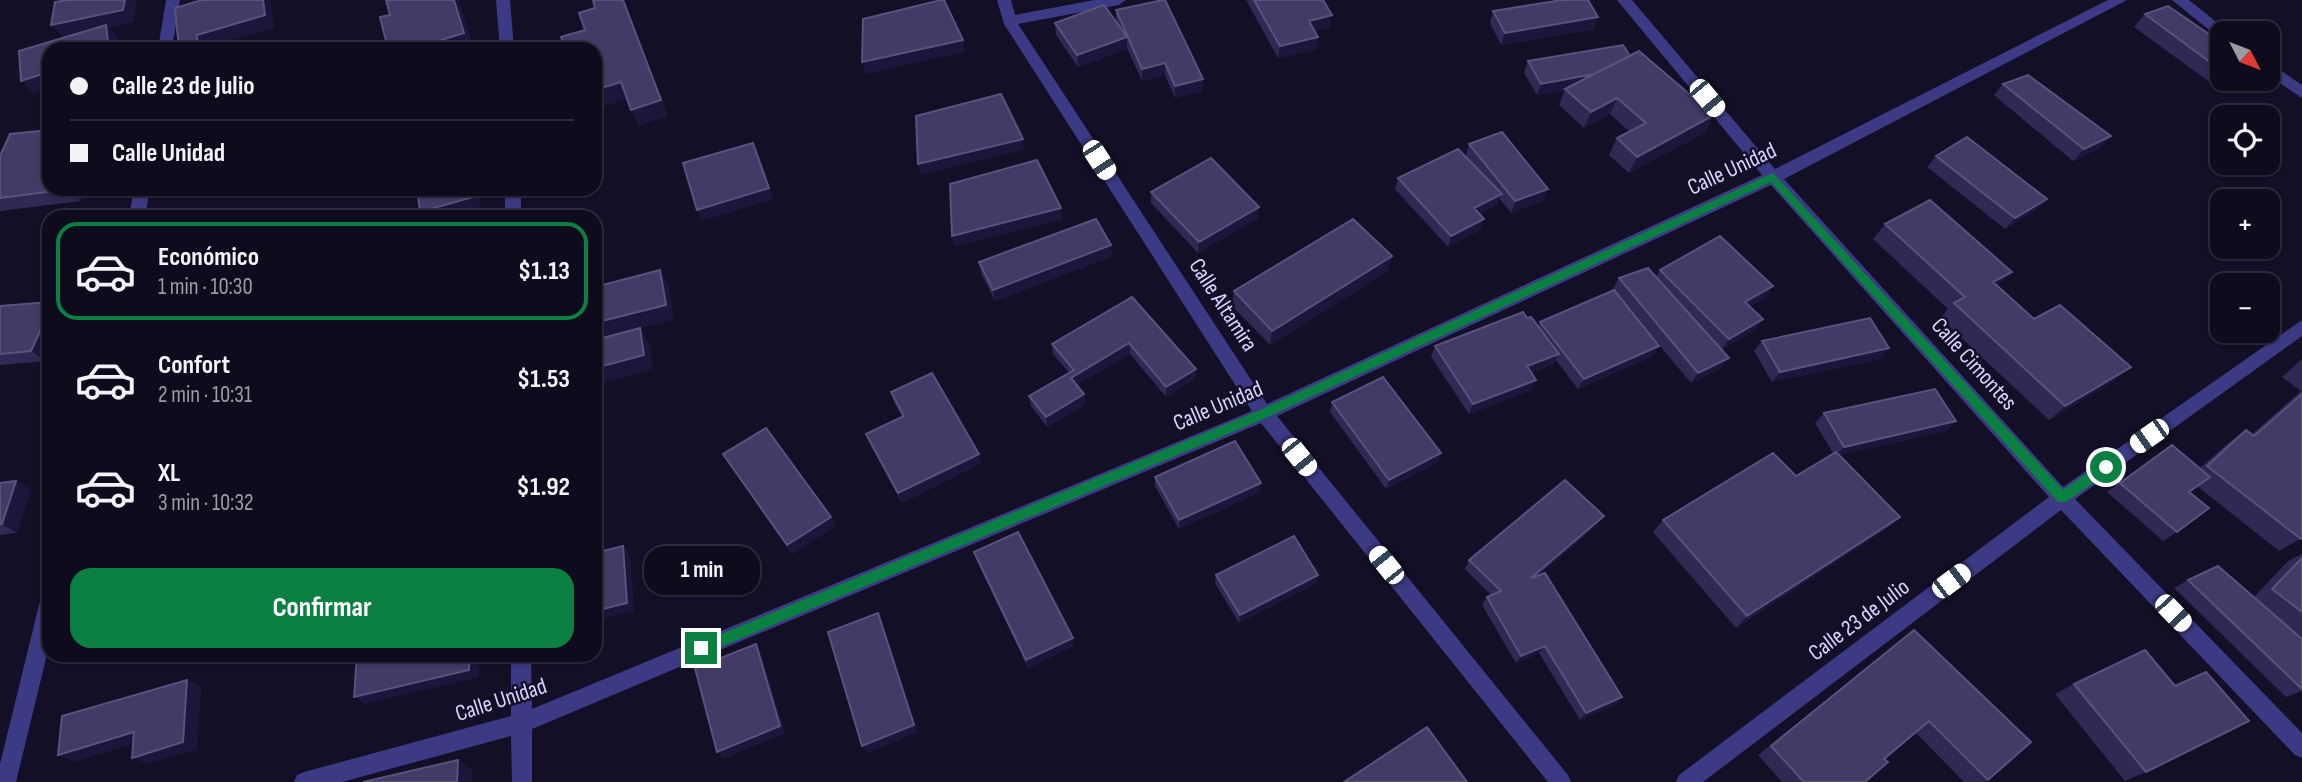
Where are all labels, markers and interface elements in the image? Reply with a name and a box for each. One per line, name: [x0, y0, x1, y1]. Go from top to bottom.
north arrow: [2210, 21, 2280, 91]
map controls: [2210, 21, 2280, 343]
text: Calle 23 de Julio: [112, 71, 255, 102]
car: [1686, 75, 1729, 121]
button: locate: [2210, 105, 2280, 175]
street label: Calle Unidad: [1683, 136, 1781, 202]
car: [1079, 137, 1120, 183]
text: Calle Unidad: [112, 138, 225, 169]
button: +: [2210, 189, 2280, 259]
icon: car: [74, 240, 137, 303]
text: Económico: [158, 242, 259, 273]
street label: Calle Altamira: [1183, 253, 1263, 357]
text: $1.13: [518, 256, 570, 287]
text: 1 min · 10:30: [158, 273, 253, 301]
button: −: [2210, 273, 2280, 343]
street label: Calle Cimontes: [1925, 312, 2023, 416]
icon: car: [74, 348, 137, 411]
text: Confort: [158, 350, 230, 381]
text: $1.53: [517, 364, 570, 395]
street label: Calle Unidad: [1169, 375, 1267, 437]
text: 2 min · 10:31: [158, 381, 252, 409]
car: [2126, 415, 2173, 457]
car: [1278, 434, 1321, 480]
route start: [2090, 451, 2122, 483]
icon: car: [74, 456, 137, 519]
text: XL: [158, 458, 180, 489]
text: $1.92: [517, 472, 570, 503]
text: 3 min · 10:32: [158, 489, 254, 517]
car: [1365, 542, 1408, 588]
callout: 1 min: [643, 546, 759, 596]
text: 1 min: [681, 556, 723, 584]
car: [1928, 560, 1975, 602]
button: Confirmar: [70, 568, 574, 648]
street label: Calle 23 de Julio: [1803, 573, 1915, 667]
car: [2151, 591, 2196, 635]
route end: [685, 632, 717, 664]
street label: Calle Unidad: [452, 672, 550, 728]

